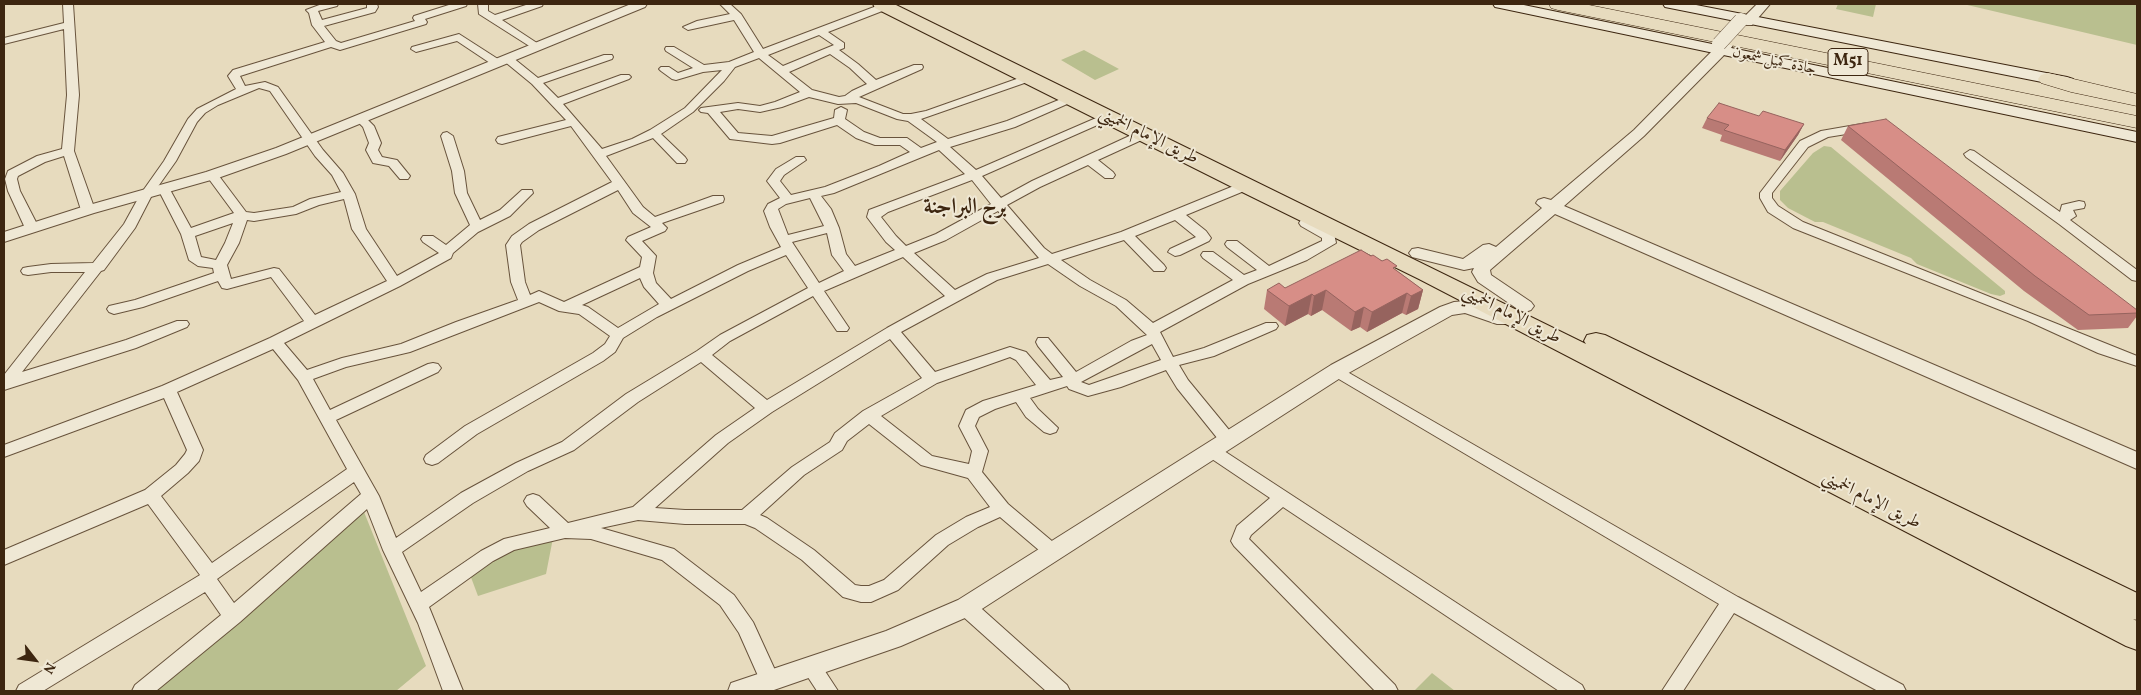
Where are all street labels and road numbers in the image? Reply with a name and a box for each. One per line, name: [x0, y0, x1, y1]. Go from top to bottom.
street label: جادة كميل شمعون: [1730, 44, 1818, 80]
road number: M51: [1828, 48, 1868, 76]
street label: طريق الإمام الخميني: [1095, 104, 1201, 170]
street label: طريق الإمام الخميني: [1458, 282, 1564, 350]
street label: طريق الإمام الخميني: [1818, 467, 1924, 535]

